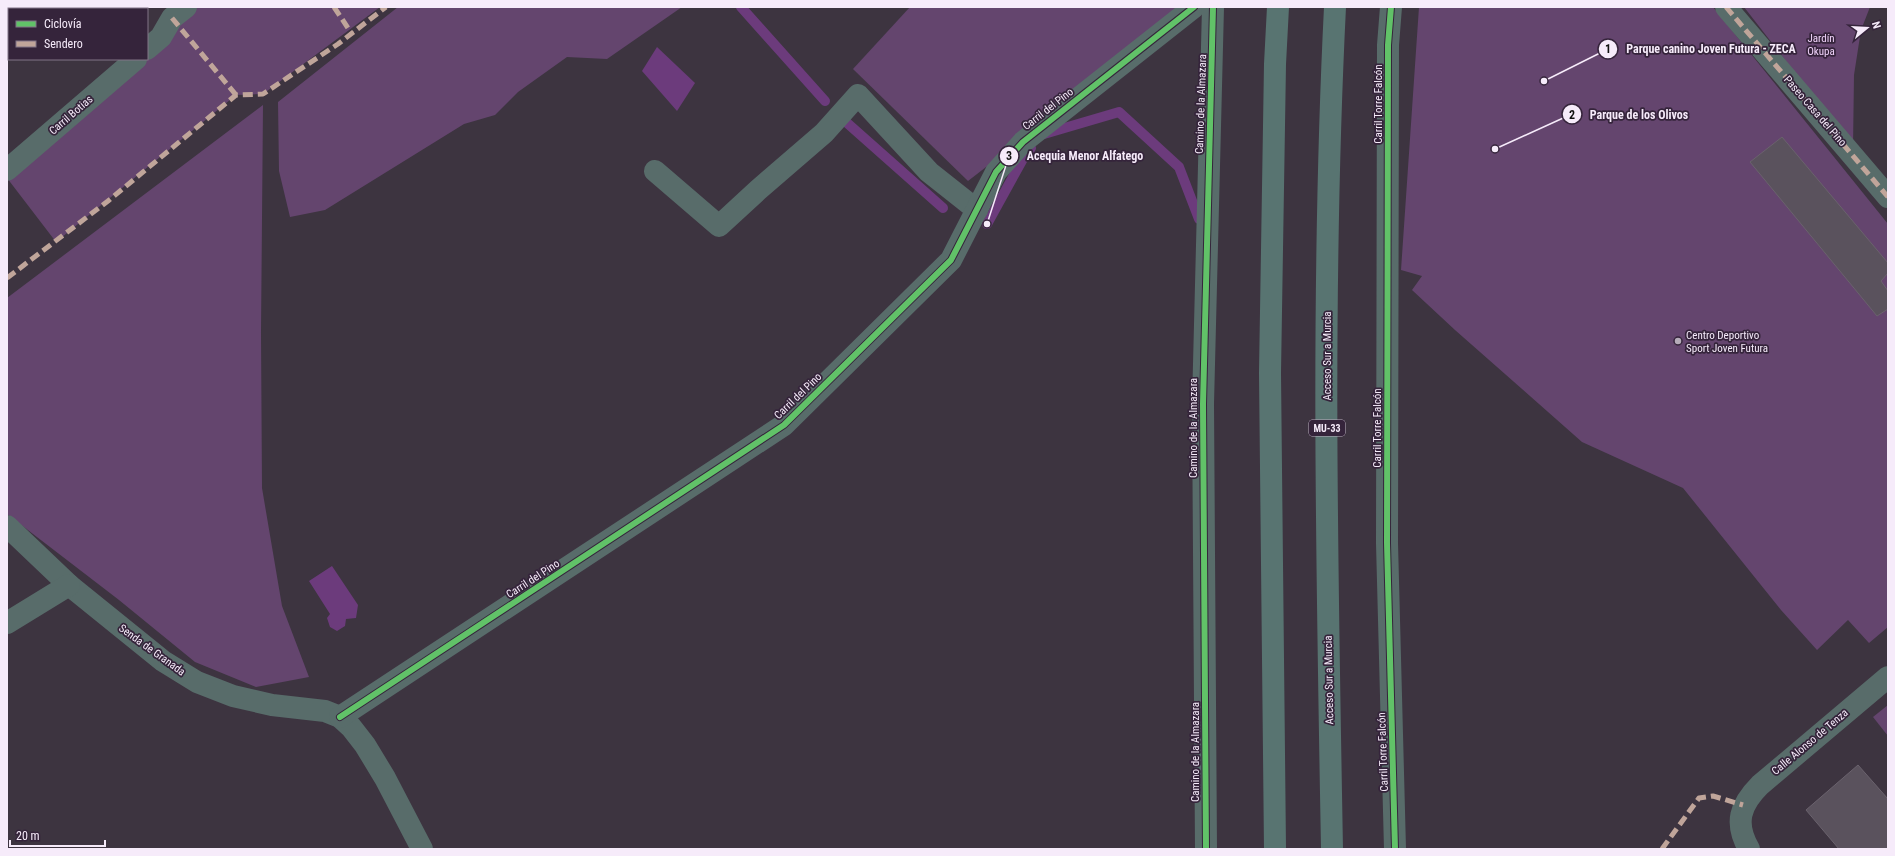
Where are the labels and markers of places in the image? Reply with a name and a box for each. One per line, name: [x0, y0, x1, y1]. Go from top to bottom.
callout: Parque canino Joven Futura - ZECA: [1598, 37, 1803, 61]
callout: Parque de los Olivos: [1562, 102, 1696, 126]
callout: Acequia Menor Alfatego: [999, 144, 1151, 168]
place label: Centro Deportivo Sport Joven Futura: [1686, 329, 1768, 355]
marker: Centro Deportivo Sport Joven Futura: [1673, 336, 1683, 346]

